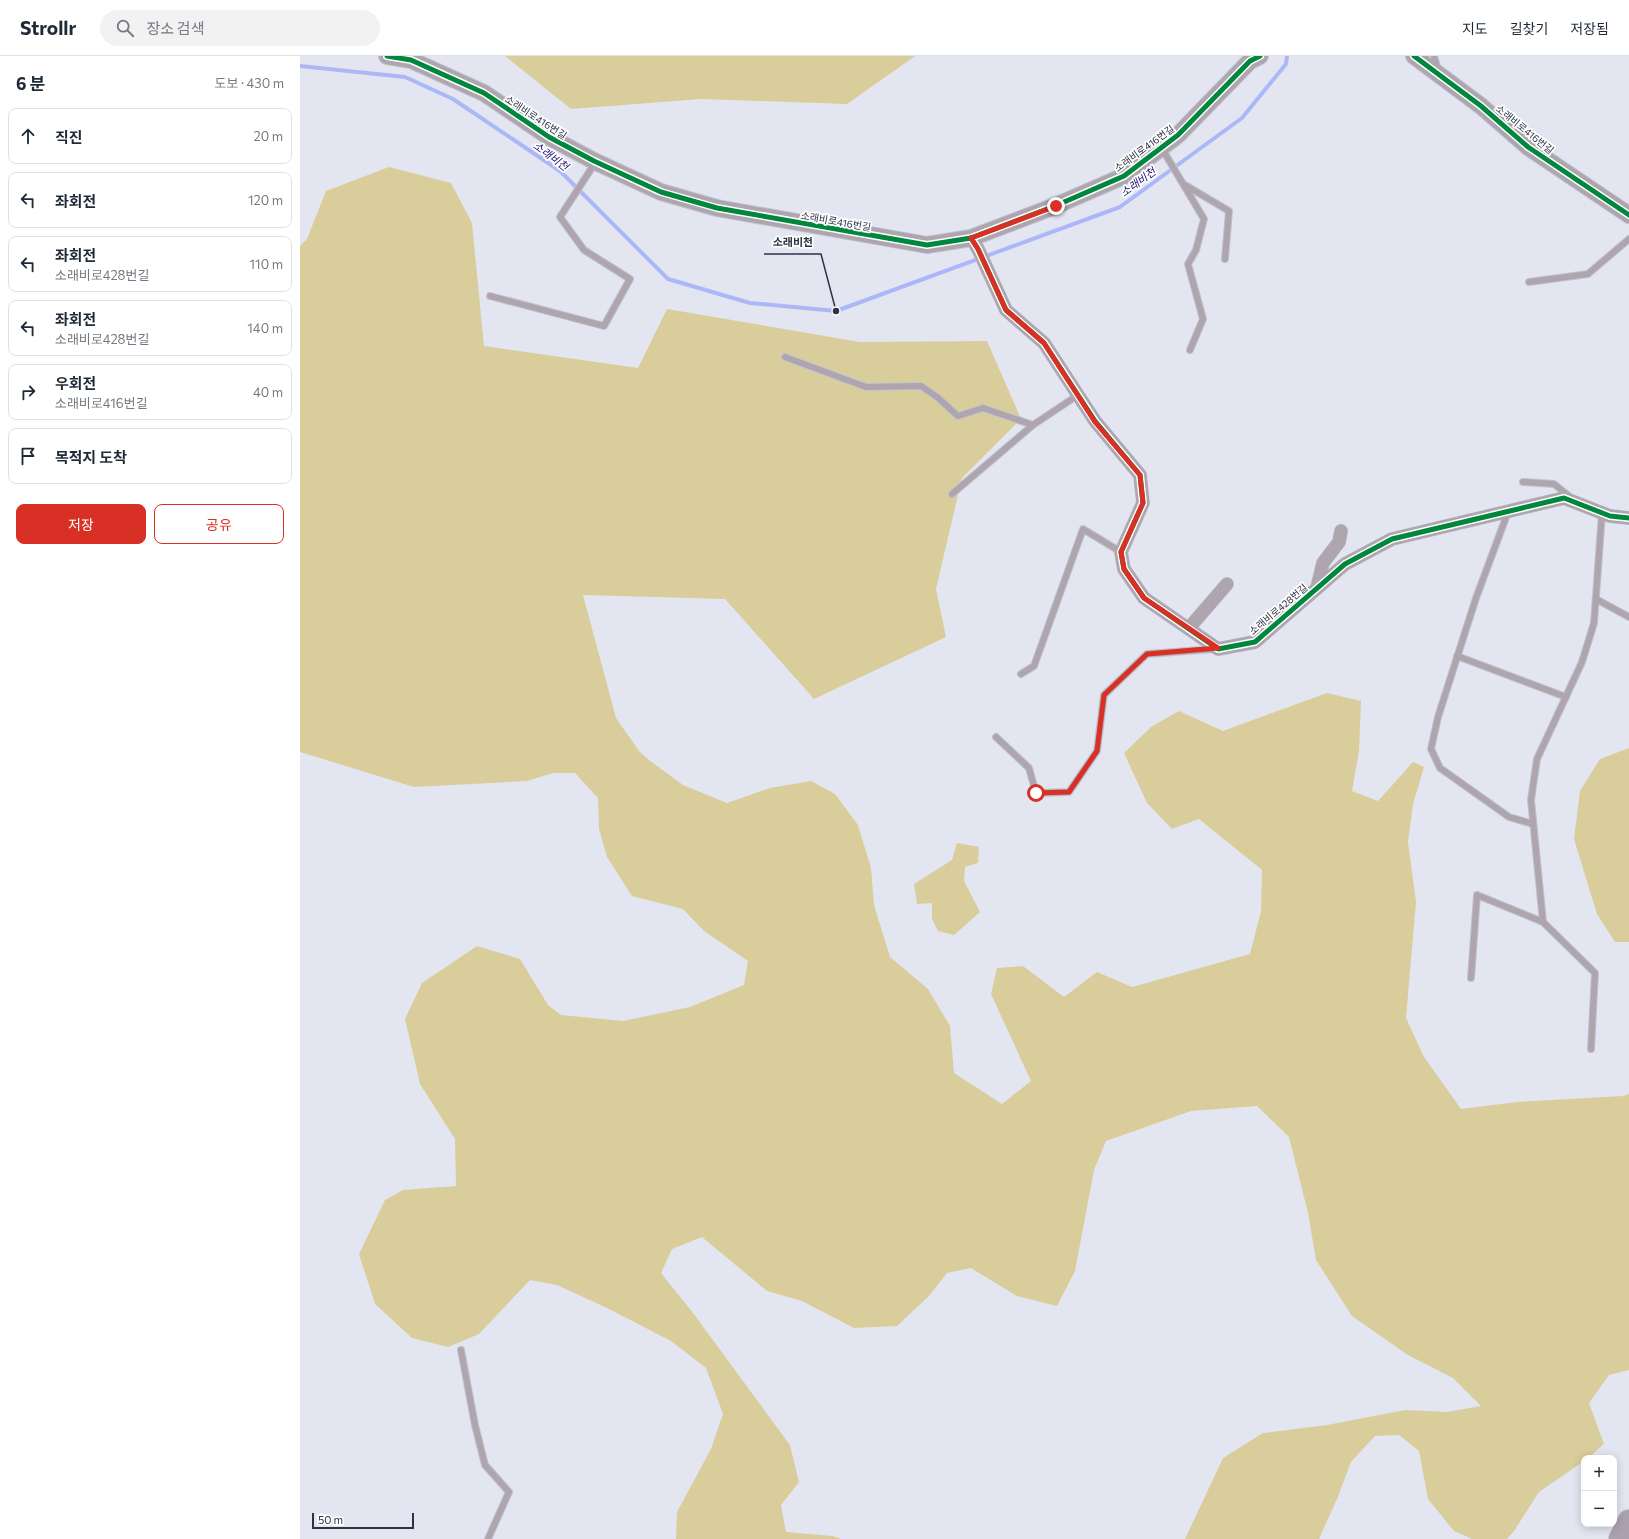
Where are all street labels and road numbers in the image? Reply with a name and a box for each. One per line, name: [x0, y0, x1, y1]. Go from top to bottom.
street label: 소래비로416번길: [503, 93, 569, 141]
street label: 소래비로416번길: [1494, 102, 1556, 156]
street label: 소래비로416번길: [1112, 122, 1176, 174]
street label: 소래비로416번길: [800, 209, 872, 233]
street label: 소래비로428번길: [1246, 581, 1310, 637]

